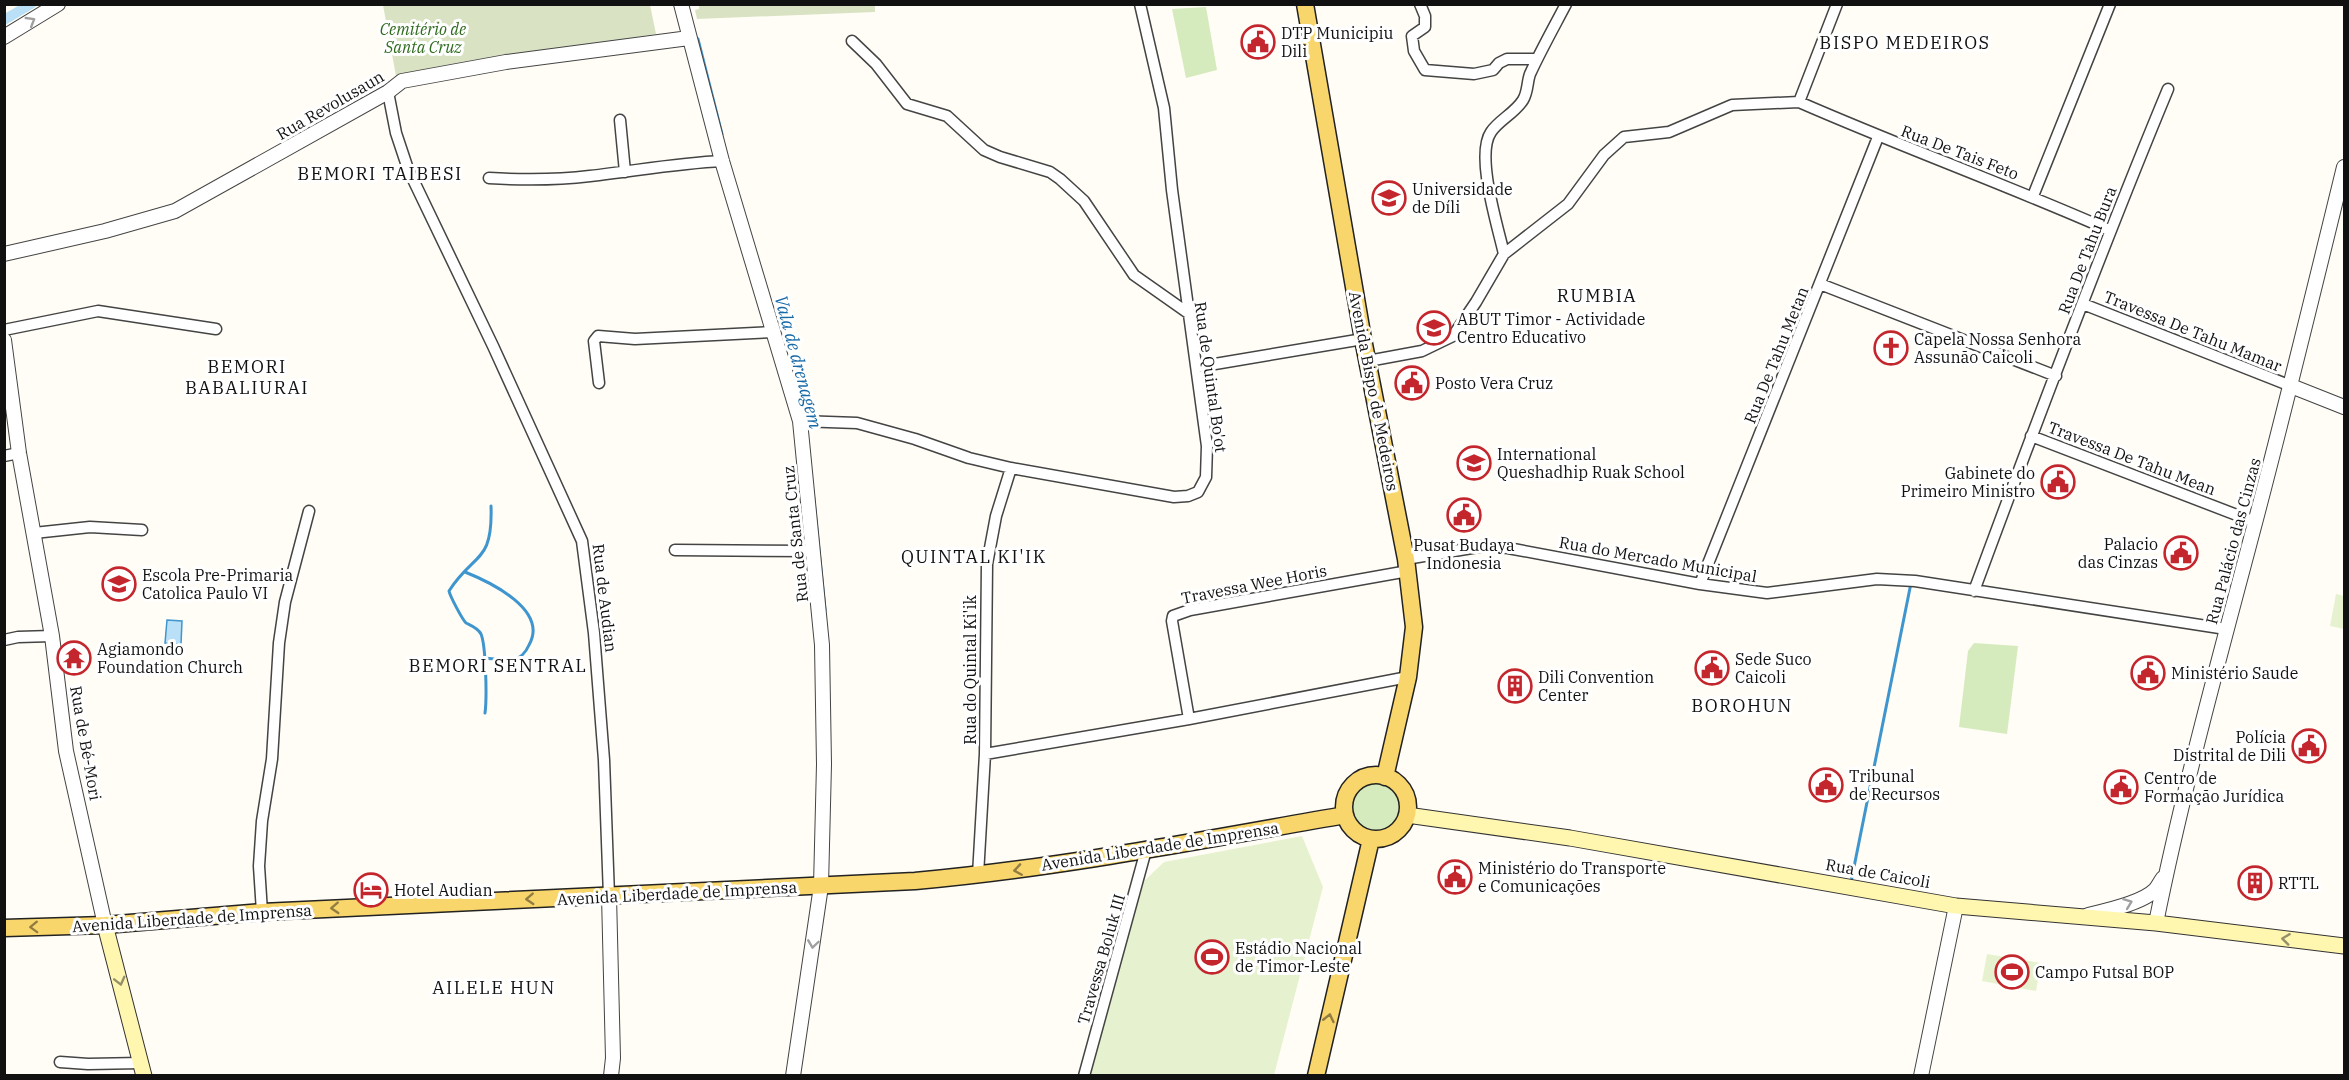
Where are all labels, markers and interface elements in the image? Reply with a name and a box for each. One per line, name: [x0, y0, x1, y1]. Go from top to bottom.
one-way arrow: [25, 16, 35, 28]
park label: Cemitério de Santa Cruz: [380, 19, 466, 57]
place label: DTP Municipiu Dili: [1281, 23, 1394, 61]
public building icon: DTP Municipiu Dili: [1240, 24, 1276, 60]
district label: BISPO MEDEIROS: [1819, 31, 1991, 54]
street label: Rua Revolusaun: [273, 66, 387, 144]
street label: Rua De Tais Feto: [1898, 120, 2022, 184]
district label: BEMORI TAIBESI: [297, 162, 463, 185]
place label: Universidade de Díli: [1412, 179, 1513, 217]
school or university icon: Universidade de Díli: [1371, 180, 1407, 216]
street label: Rua De Tahu Bura: [2053, 183, 2121, 317]
district label: RUMBIA: [1557, 284, 1637, 307]
street label: Rua De Tahu Metan: [1739, 284, 1813, 426]
street label: Travessa De Tahu Mamar: [2101, 286, 2285, 376]
street label: Avenida Bispo de Medeiros: [1345, 289, 1403, 493]
water label: Vala de drenagem: [770, 293, 827, 431]
street label: Rua de Quintal Bo'ot: [1191, 300, 1232, 454]
place label: ABUT Timor - Actividade Centro Educativo: [1457, 309, 1645, 347]
school or university icon: ABUT Timor - Actividade Centro Educativo: [1416, 310, 1452, 346]
place label: Capela Nossa Senhora Assunão Caicoli: [1914, 329, 2081, 367]
church icon: Capela Nossa Senhora Assunão Caicoli: [1873, 330, 1909, 366]
district label: BEMORI BABALIURAI: [185, 355, 309, 399]
public building icon: Posto Vera Cruz: [1394, 365, 1430, 401]
place label: Posto Vera Cruz: [1435, 373, 1553, 393]
street label: Travessa De Tahu Mean: [2045, 417, 2219, 499]
place label: International Queshadhip Ruak School: [1497, 444, 1685, 482]
school or university icon: International Queshadhip Ruak School: [1456, 445, 1492, 481]
street label: Rua Palácio das Cinzas: [2201, 456, 2265, 626]
place label: Gabinete do Primeiro Ministro: [1901, 463, 2035, 501]
public building icon: Gabinete do Primeiro Ministro: [2040, 464, 2076, 500]
street label: Rua de Santa Cruz: [778, 465, 812, 603]
public building icon: Pusat Budaya Indonesia: [1446, 497, 1482, 533]
street label: Rua do Mercado Municipal: [1558, 532, 1759, 586]
place label: Palacio das Cinzas: [2078, 534, 2158, 572]
place label: Pusat Budaya Indonesia: [1413, 535, 1515, 573]
public building icon: Palacio das Cinzas: [2163, 535, 2199, 571]
street label: Rua de Audian: [588, 543, 622, 653]
district label: QUINTAL KI'IK: [901, 545, 1047, 568]
street label: Travessa Wee Horis: [1179, 560, 1329, 608]
place label: Escola Pre-Primaria Catolica Paulo VI: [142, 565, 293, 603]
school or university icon: Escola Pre-Primaria Catolica Paulo VI: [101, 566, 137, 602]
street label: Rua do Quintal Ki'ik: [960, 595, 980, 745]
place label: Agiamondo Foundation Church: [97, 639, 243, 677]
temple icon: Agiamondo Foundation Church: [56, 640, 92, 676]
place label: Sede Suco Caicoli: [1735, 649, 1812, 687]
public building icon: Sede Suco Caicoli: [1694, 650, 1730, 686]
district label: BEMORI SENTRAL: [409, 654, 587, 677]
public building icon: Ministério Saude: [2130, 655, 2166, 691]
place label: Ministério Saude: [2171, 663, 2298, 683]
place label: Dili Convention Center: [1538, 667, 1654, 705]
building icon: Dili Convention Center: [1497, 668, 1533, 704]
street label: Rua de Bé-Mori: [66, 684, 106, 802]
district label: BOROHUN: [1691, 694, 1793, 717]
place label: Polícia Distrital de Dili: [2173, 727, 2286, 765]
public building icon: Polícia Distrital de Dili: [2291, 728, 2327, 764]
place label: Tribunal de Recursos: [1849, 766, 1940, 804]
public building icon: Tribunal de Recursos: [1808, 767, 1844, 803]
place label: Centro de Formação Jurídica: [2144, 768, 2284, 806]
public building icon: Centro de Formação Jurídica: [2103, 769, 2139, 805]
street label: Avenida Liberdade de Imprensa: [1040, 817, 1281, 875]
street label: Rua de Caicoli: [1824, 854, 1932, 892]
place label: Ministério do Transporte e Comunicações: [1478, 858, 1666, 896]
public building icon: Ministério do Transporte e Comunicações: [1437, 859, 1473, 895]
one-way arrow: [1013, 863, 1022, 875]
building icon: RTTL: [2237, 865, 2273, 901]
hotel icon: Hotel Audian: [353, 872, 389, 908]
place label: RTTL: [2278, 873, 2319, 893]
street label: Avenida Liberdade de Imprensa: [556, 877, 798, 909]
place label: Hotel Audian: [394, 880, 493, 900]
street label: Travessa Boluk III: [1073, 891, 1129, 1027]
one-way arrow: [525, 893, 534, 906]
one-way arrow: [2122, 898, 2133, 910]
street label: Avenida Liberdade de Imprensa: [71, 900, 313, 936]
one-way arrow: [331, 902, 340, 915]
one-way arrow: [29, 920, 38, 933]
one-way arrow: [2282, 933, 2291, 945]
place label: Estádio Nacional de Timor-Leste: [1235, 938, 1362, 976]
sports icon: Estádio Nacional de Timor-Leste: [1194, 939, 1230, 975]
one-way arrow: [808, 940, 820, 949]
sports icon: Campo Futsal BOP: [1994, 954, 2030, 990]
place label: Campo Futsal BOP: [2035, 962, 2174, 982]
one-way arrow: [112, 976, 125, 986]
district label: AILELE HUN: [432, 976, 556, 999]
one-way arrow: [1321, 1014, 1334, 1024]

